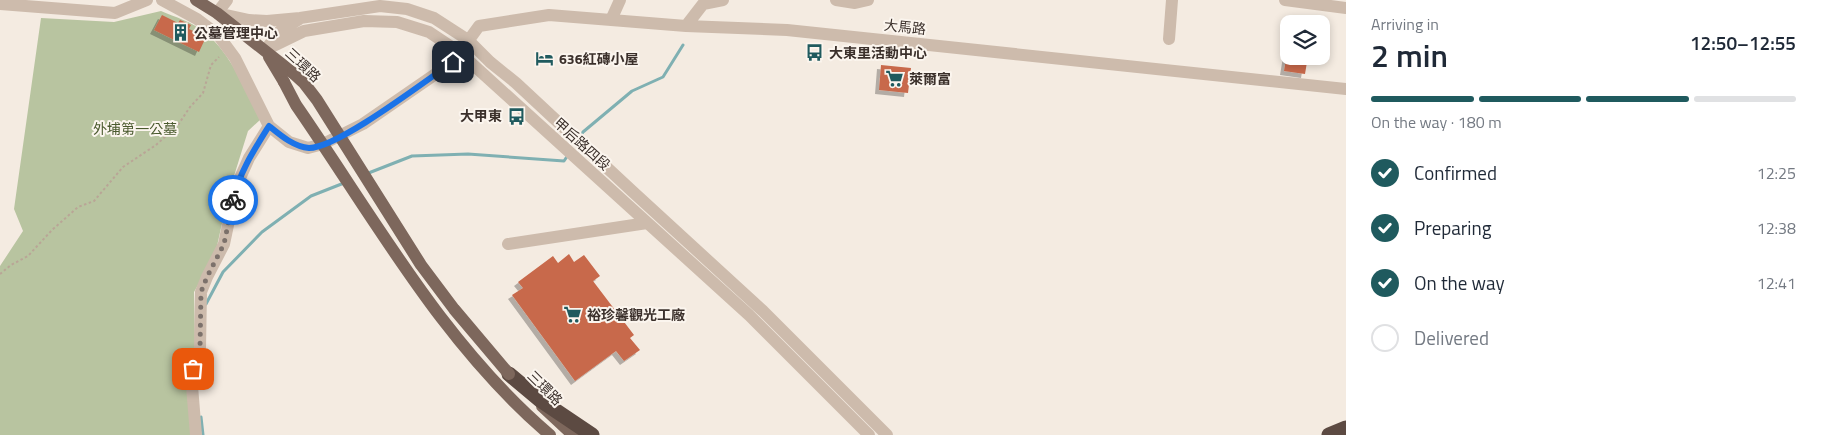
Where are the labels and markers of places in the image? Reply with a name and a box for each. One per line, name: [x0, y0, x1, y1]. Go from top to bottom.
place label: 公墓管理中心: [194, 22, 278, 43]
building icon: 公墓管理中心: [170, 23, 190, 43]
pin: [432, 41, 474, 83]
place label: 大東里活動中心: [829, 42, 927, 63]
bus stop icon: 大東里活動中心: [805, 43, 825, 63]
place label: 636紅磚小屋: [559, 48, 639, 69]
hotel icon: 636紅磚小屋: [535, 49, 555, 69]
place label: 萊爾富: [909, 68, 951, 89]
supermarket icon: 萊爾富: [885, 69, 905, 89]
place label: 大甲東: [460, 105, 502, 126]
bus stop icon: 大甲東: [506, 106, 526, 126]
place label: 裕珍馨觀光工廠: [587, 304, 685, 325]
supermarket icon: 裕珍馨觀光工廠: [563, 305, 583, 325]
pin: [172, 348, 214, 390]

